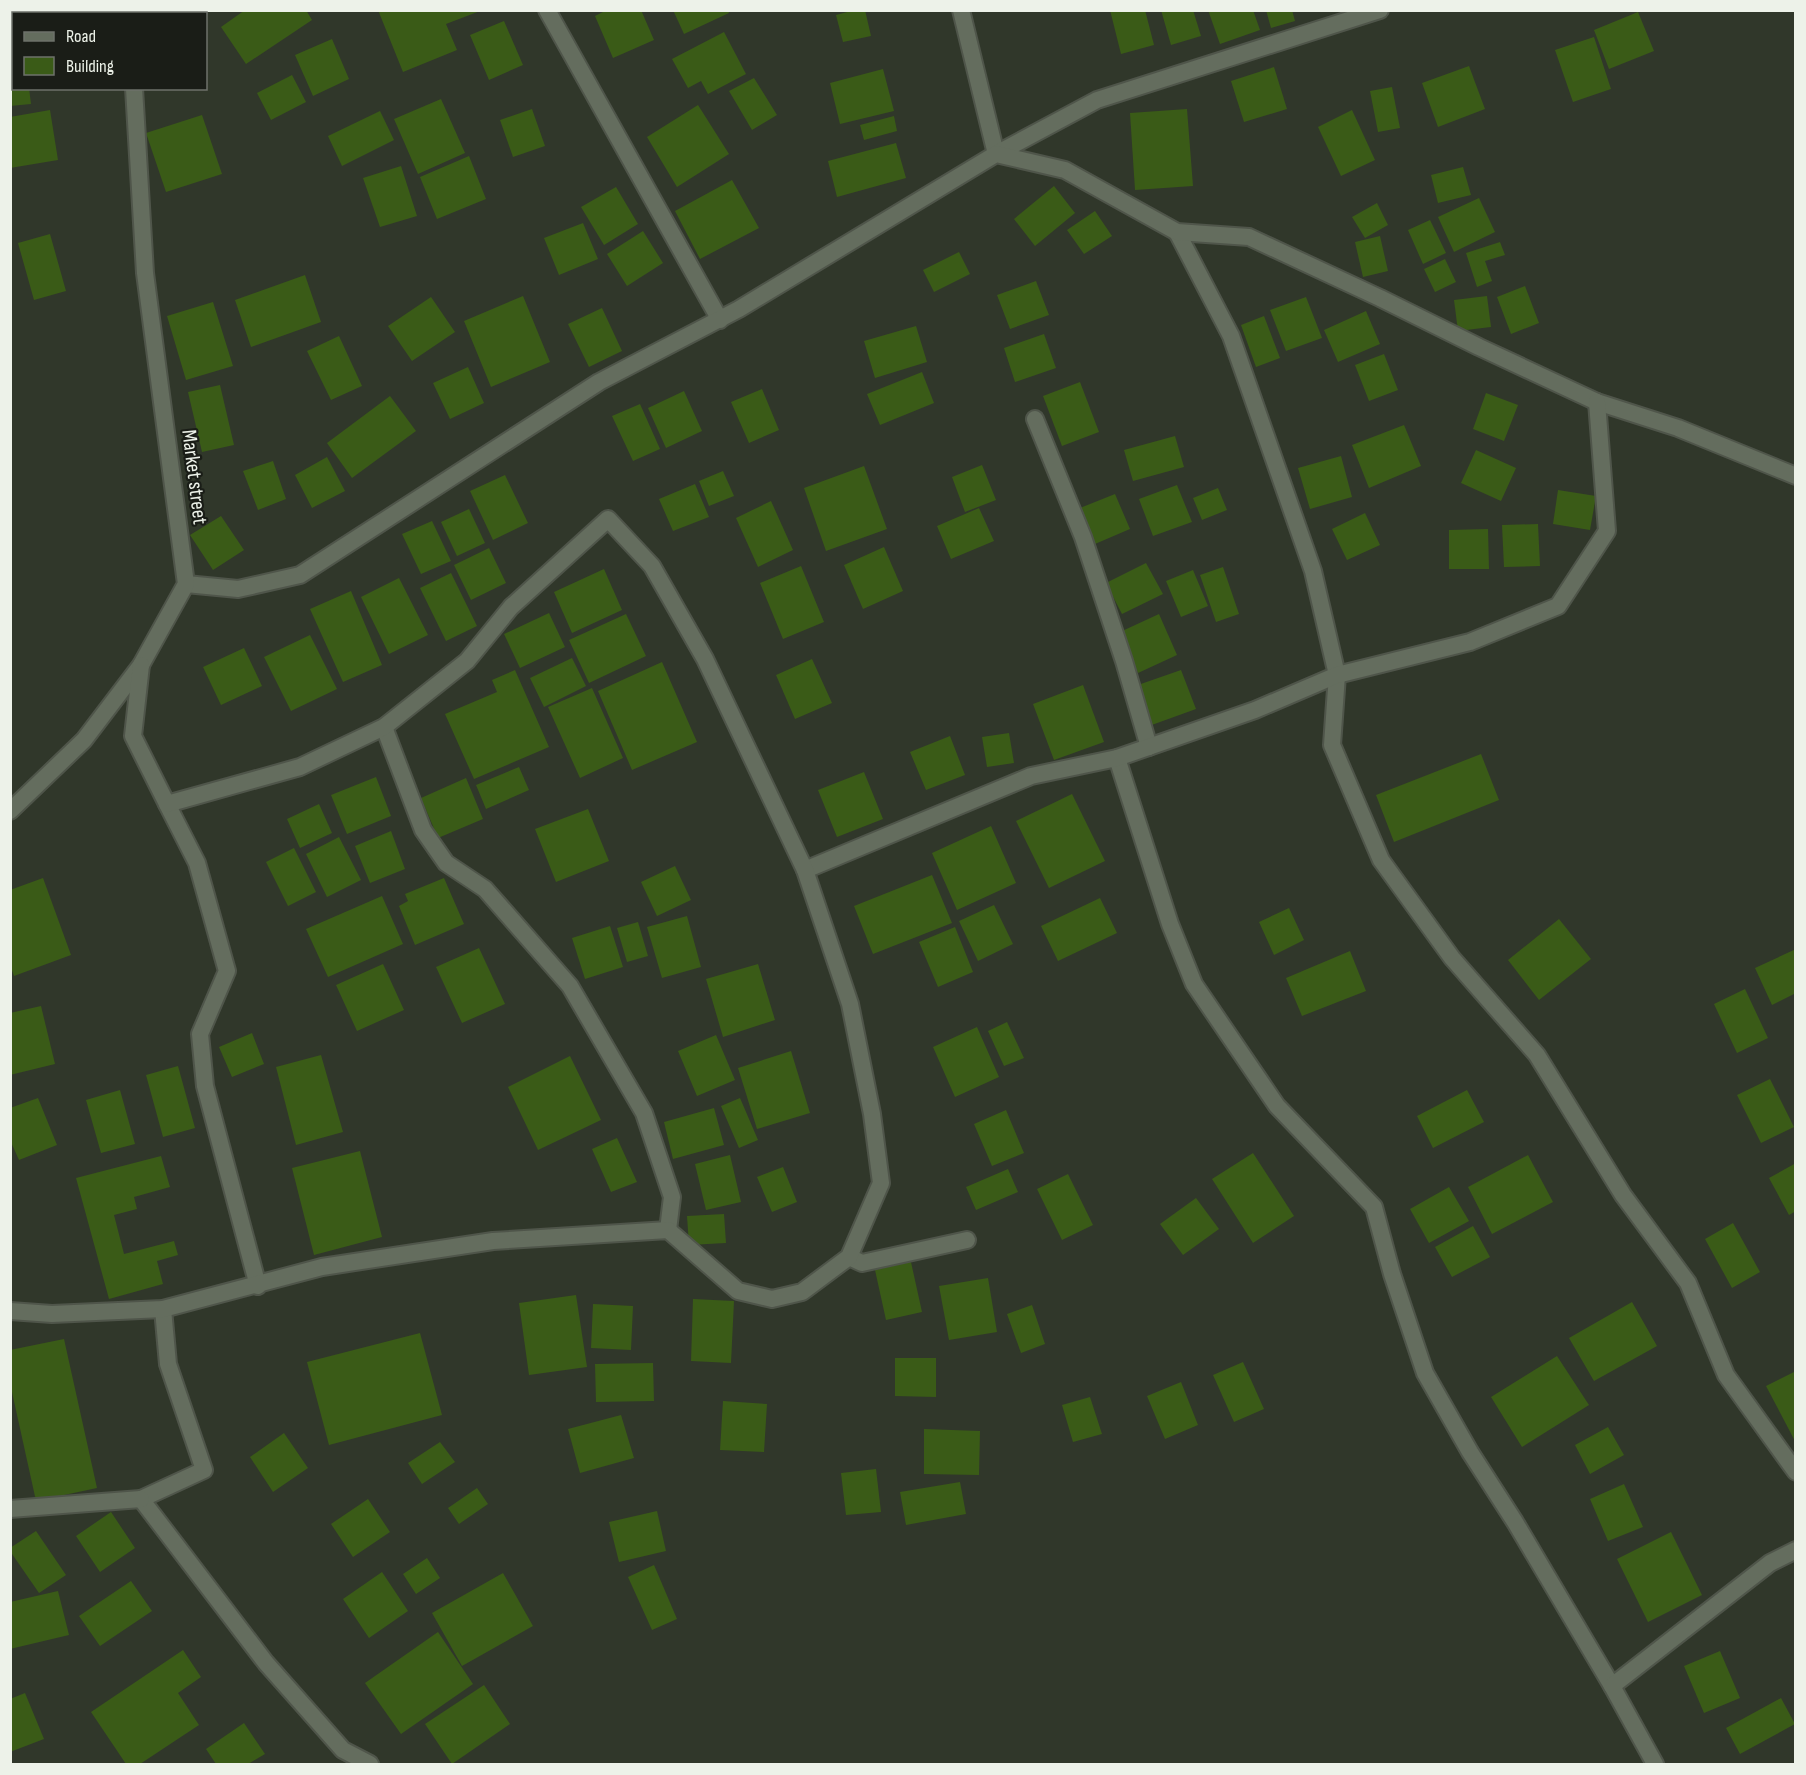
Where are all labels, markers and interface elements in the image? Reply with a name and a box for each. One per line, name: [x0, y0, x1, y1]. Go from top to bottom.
legend: [12, 12, 207, 90]
text: Road: [66, 26, 96, 47]
text: Building: [66, 56, 114, 77]
street label: Market street: [176, 428, 213, 526]

